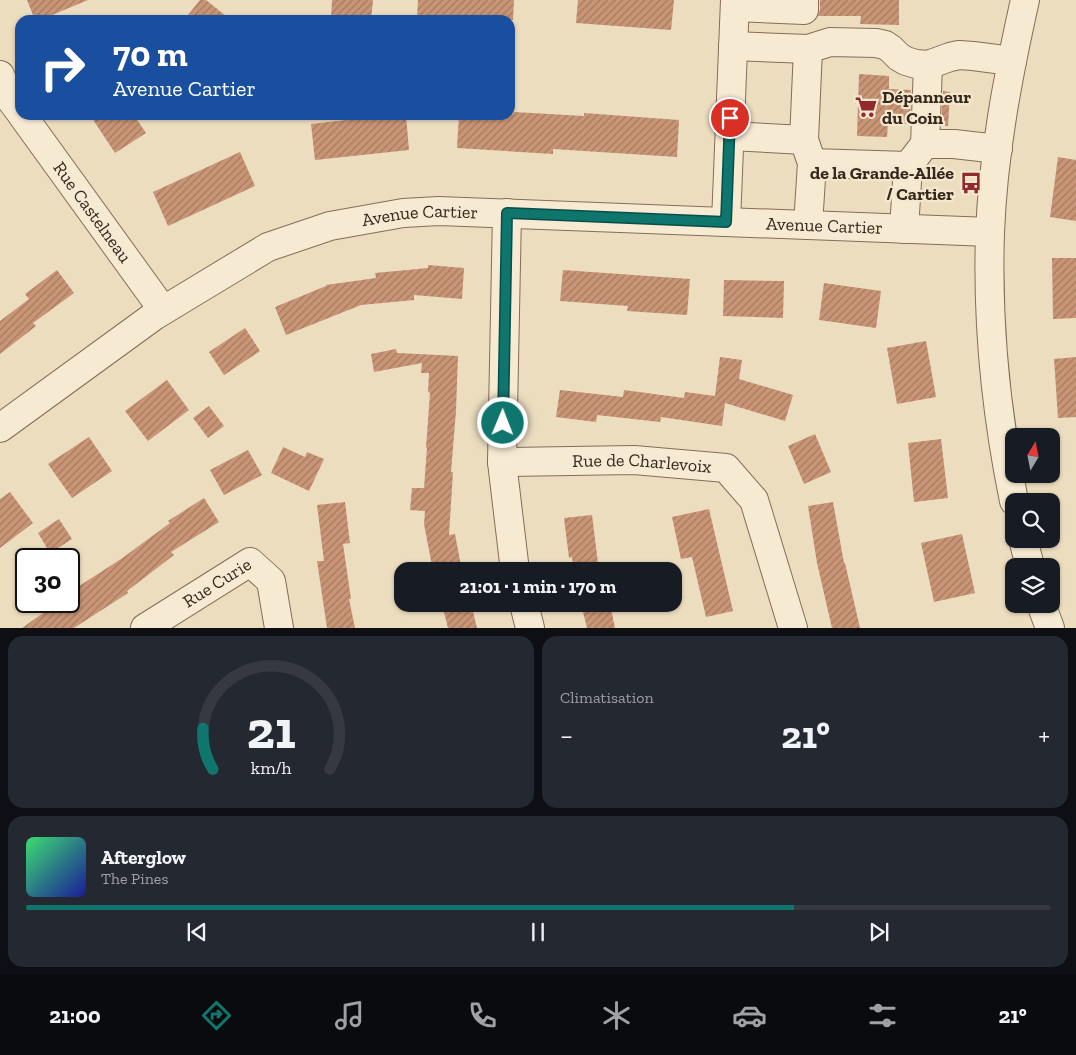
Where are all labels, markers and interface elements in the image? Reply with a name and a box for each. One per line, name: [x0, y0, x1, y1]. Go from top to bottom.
text: 70 m: [113, 33, 188, 75]
icon: right: [30, 35, 95, 100]
text: Avenue Cartier: [113, 75, 256, 102]
place label: Dépanneur du Coin: [882, 86, 971, 129]
supermarket icon: Dépanneur du Coin: [853, 94, 879, 120]
pin: [709, 97, 751, 139]
icon: arrive: [716, 104, 744, 132]
street label: Rue Castelneau: [48, 157, 136, 267]
place label: de la Grande-Allée / Cartier: [810, 162, 954, 205]
bus stop icon: de la Grande-Allée / Cartier: [958, 170, 984, 196]
street label: Avenue Cartier: [360, 200, 478, 231]
street label: Avenue Cartier: [766, 212, 883, 239]
position arrow: [476, 396, 528, 448]
north arrow: [1005, 428, 1060, 482]
map controls: [1005, 428, 1060, 613]
street label: Rue de Charlevoix: [572, 449, 712, 478]
button: search: [1005, 493, 1060, 548]
speed limit sign: 30: [15, 548, 80, 613]
street label: Rue Curie: [179, 553, 255, 612]
button: layers: [1005, 558, 1060, 613]
text: 21:01 · 1 min · 170 m: [460, 575, 616, 598]
text: Climatisation: [560, 688, 654, 707]
text: 21: [247, 699, 295, 761]
text: 21°: [781, 712, 830, 758]
text: −: [560, 719, 573, 752]
text: +: [1038, 719, 1050, 752]
text: km/h: [251, 757, 291, 779]
text: Afterglow: [101, 846, 186, 869]
text: The Pines: [101, 869, 168, 888]
icon: previous: [183, 918, 211, 946]
icon: pause: [524, 918, 552, 946]
icon: next: [865, 918, 893, 946]
icon: directions: [199, 998, 234, 1033]
icon: music: [332, 998, 367, 1033]
icon: phone: [465, 998, 500, 1033]
icon: climate: [599, 998, 634, 1033]
icon: car: [732, 998, 767, 1033]
icon: filters: [865, 998, 900, 1033]
text: 21:00: [49, 1002, 101, 1029]
text: 21°: [999, 1002, 1027, 1029]

